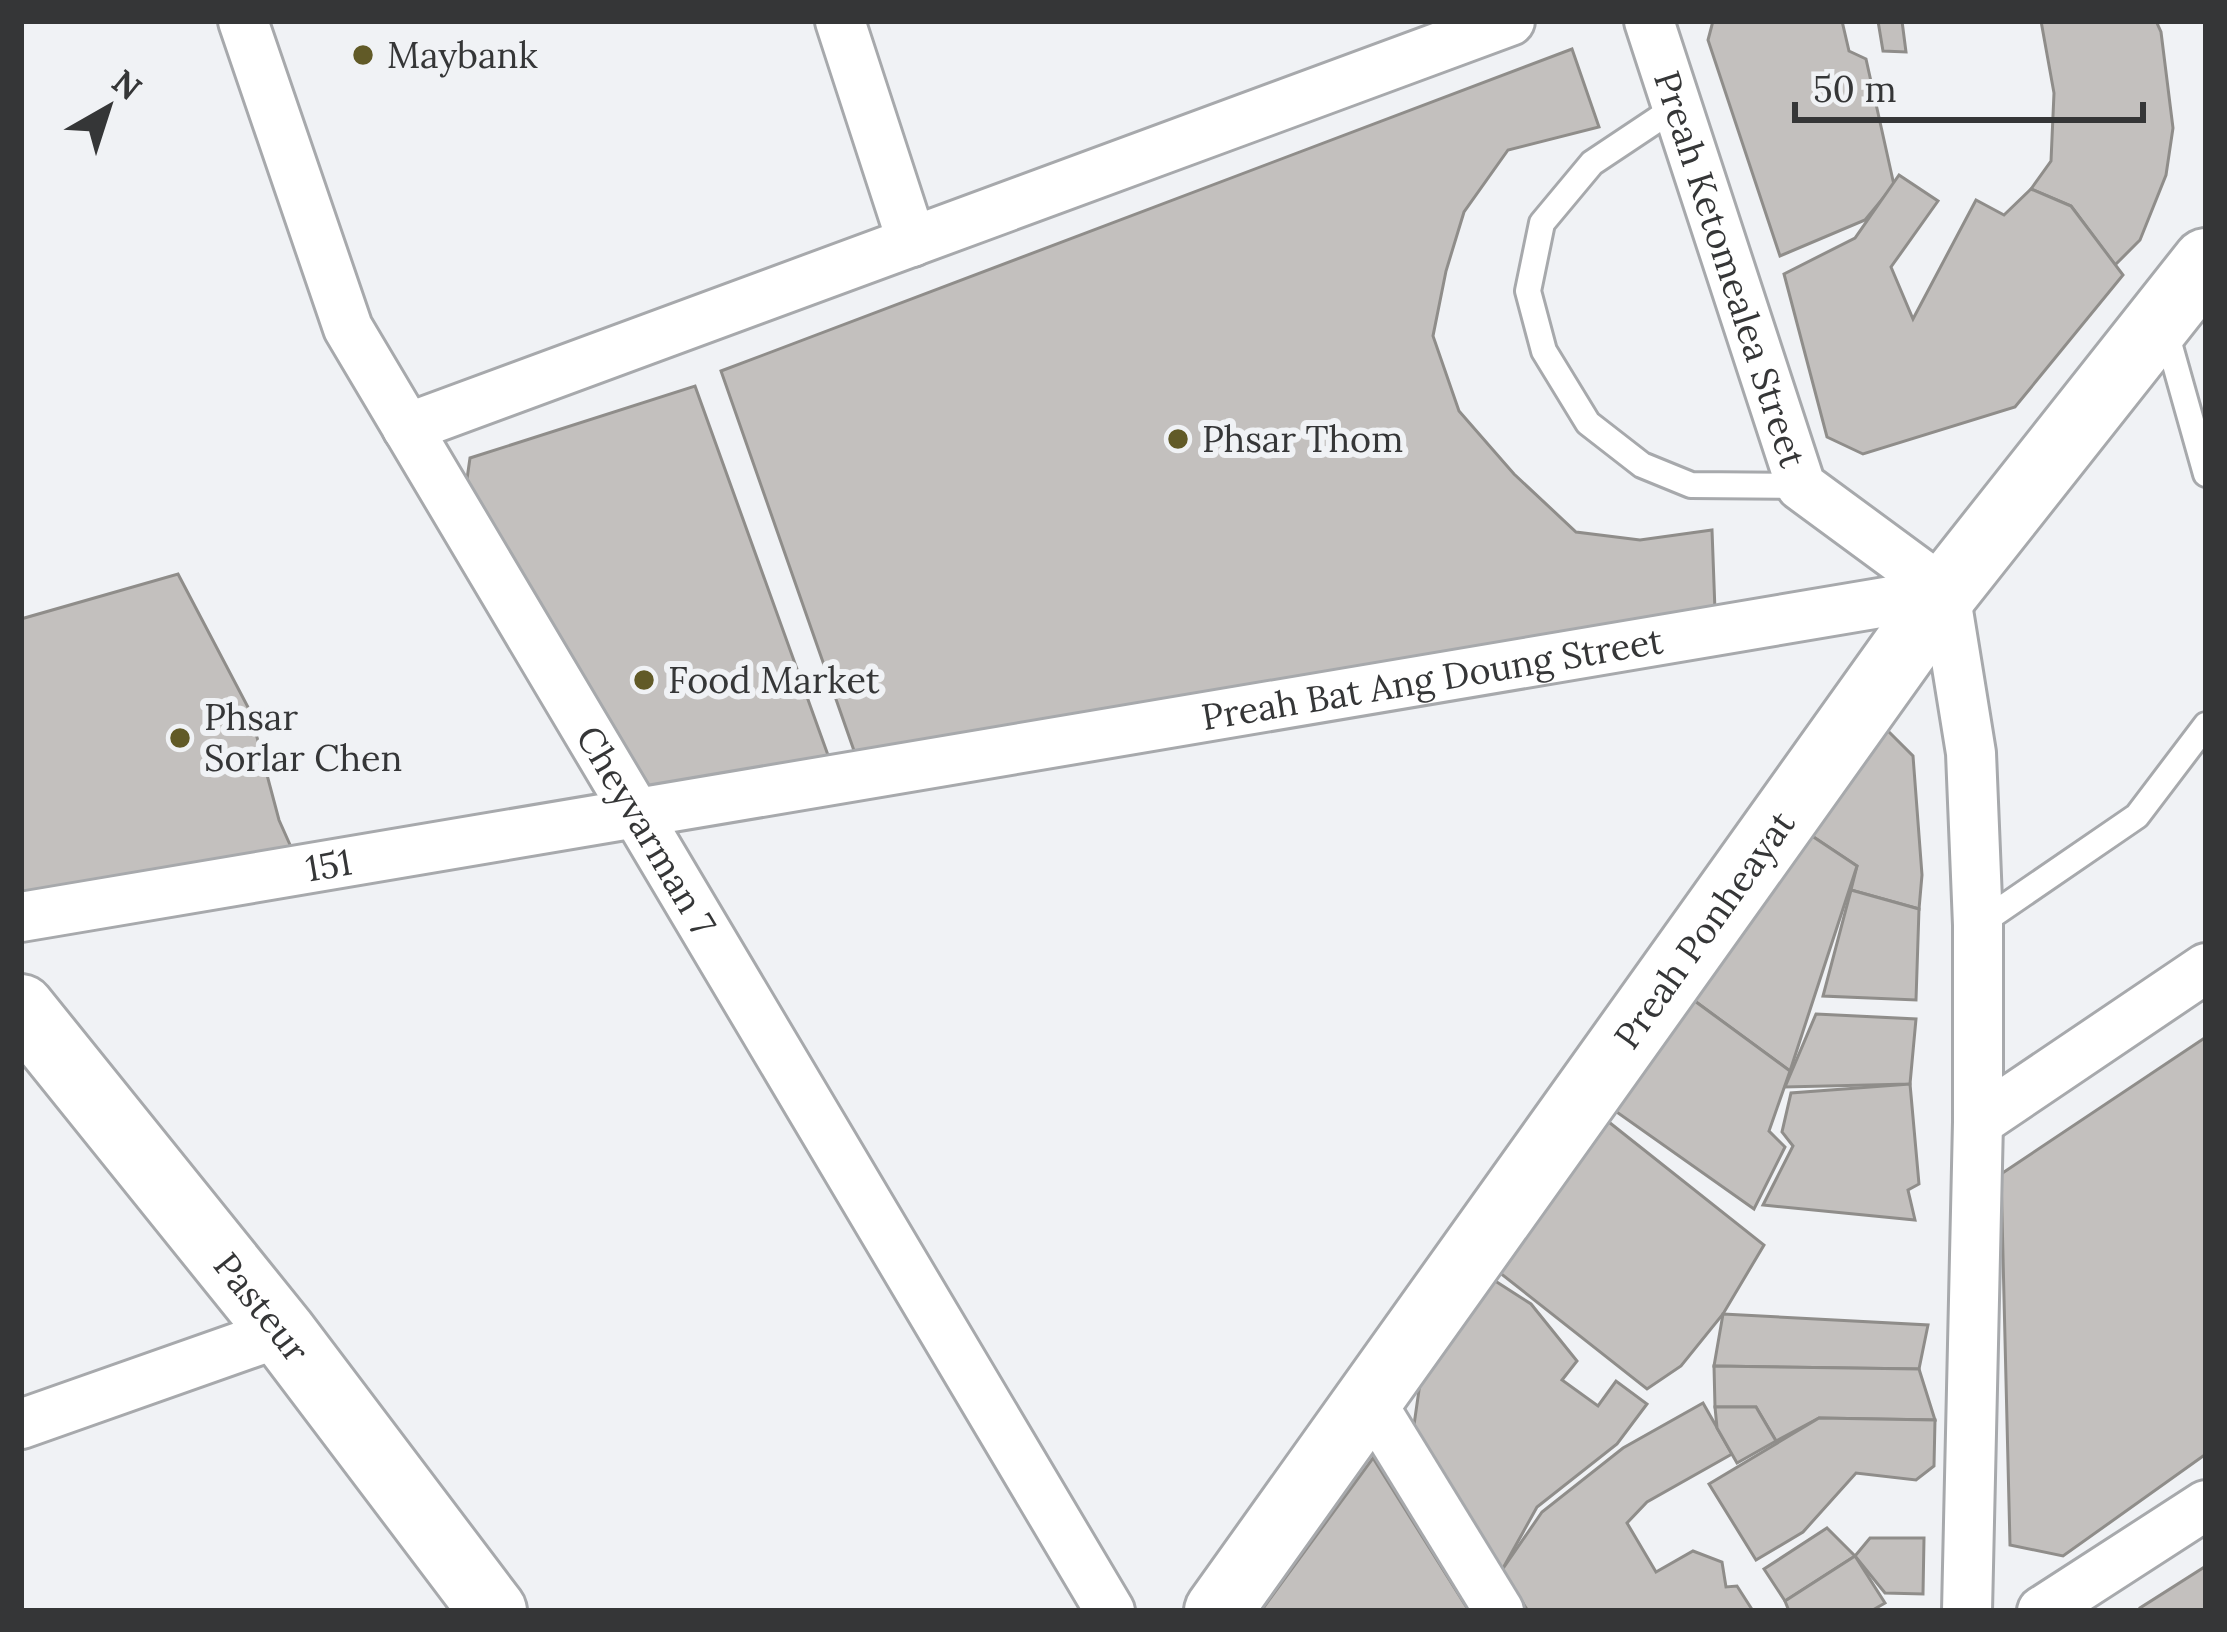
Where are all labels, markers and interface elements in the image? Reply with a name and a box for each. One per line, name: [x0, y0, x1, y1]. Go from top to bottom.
place label: Maybank: [387, 32, 538, 78]
marker: Maybank: [350, 42, 376, 68]
north arrow: [48, 48, 168, 168]
scale bar: [1795, 48, 2143, 122]
text: N: [104, 60, 150, 109]
street label: Preah Ketomealea Street: [1644, 65, 1816, 473]
text: 50 m: [1813, 66, 1897, 112]
place label: Phsar Thom: [1202, 416, 1403, 462]
marker: Phsar Thom: [1165, 426, 1191, 452]
street label: Preah Bat Ang Doung Street: [1198, 617, 1666, 740]
place label: Food Market: [668, 657, 880, 703]
marker: Food Market: [631, 667, 657, 693]
place label: Phsar Sorlar Chen: [204, 694, 402, 781]
street label: Cheyvarman 7: [567, 717, 726, 944]
marker: Phsar Sorlar Chen: [167, 725, 193, 751]
street label: Preah Ponheayat: [1604, 802, 1805, 1057]
street label: 151: [302, 839, 355, 892]
street label: Pasteur: [204, 1243, 320, 1371]

